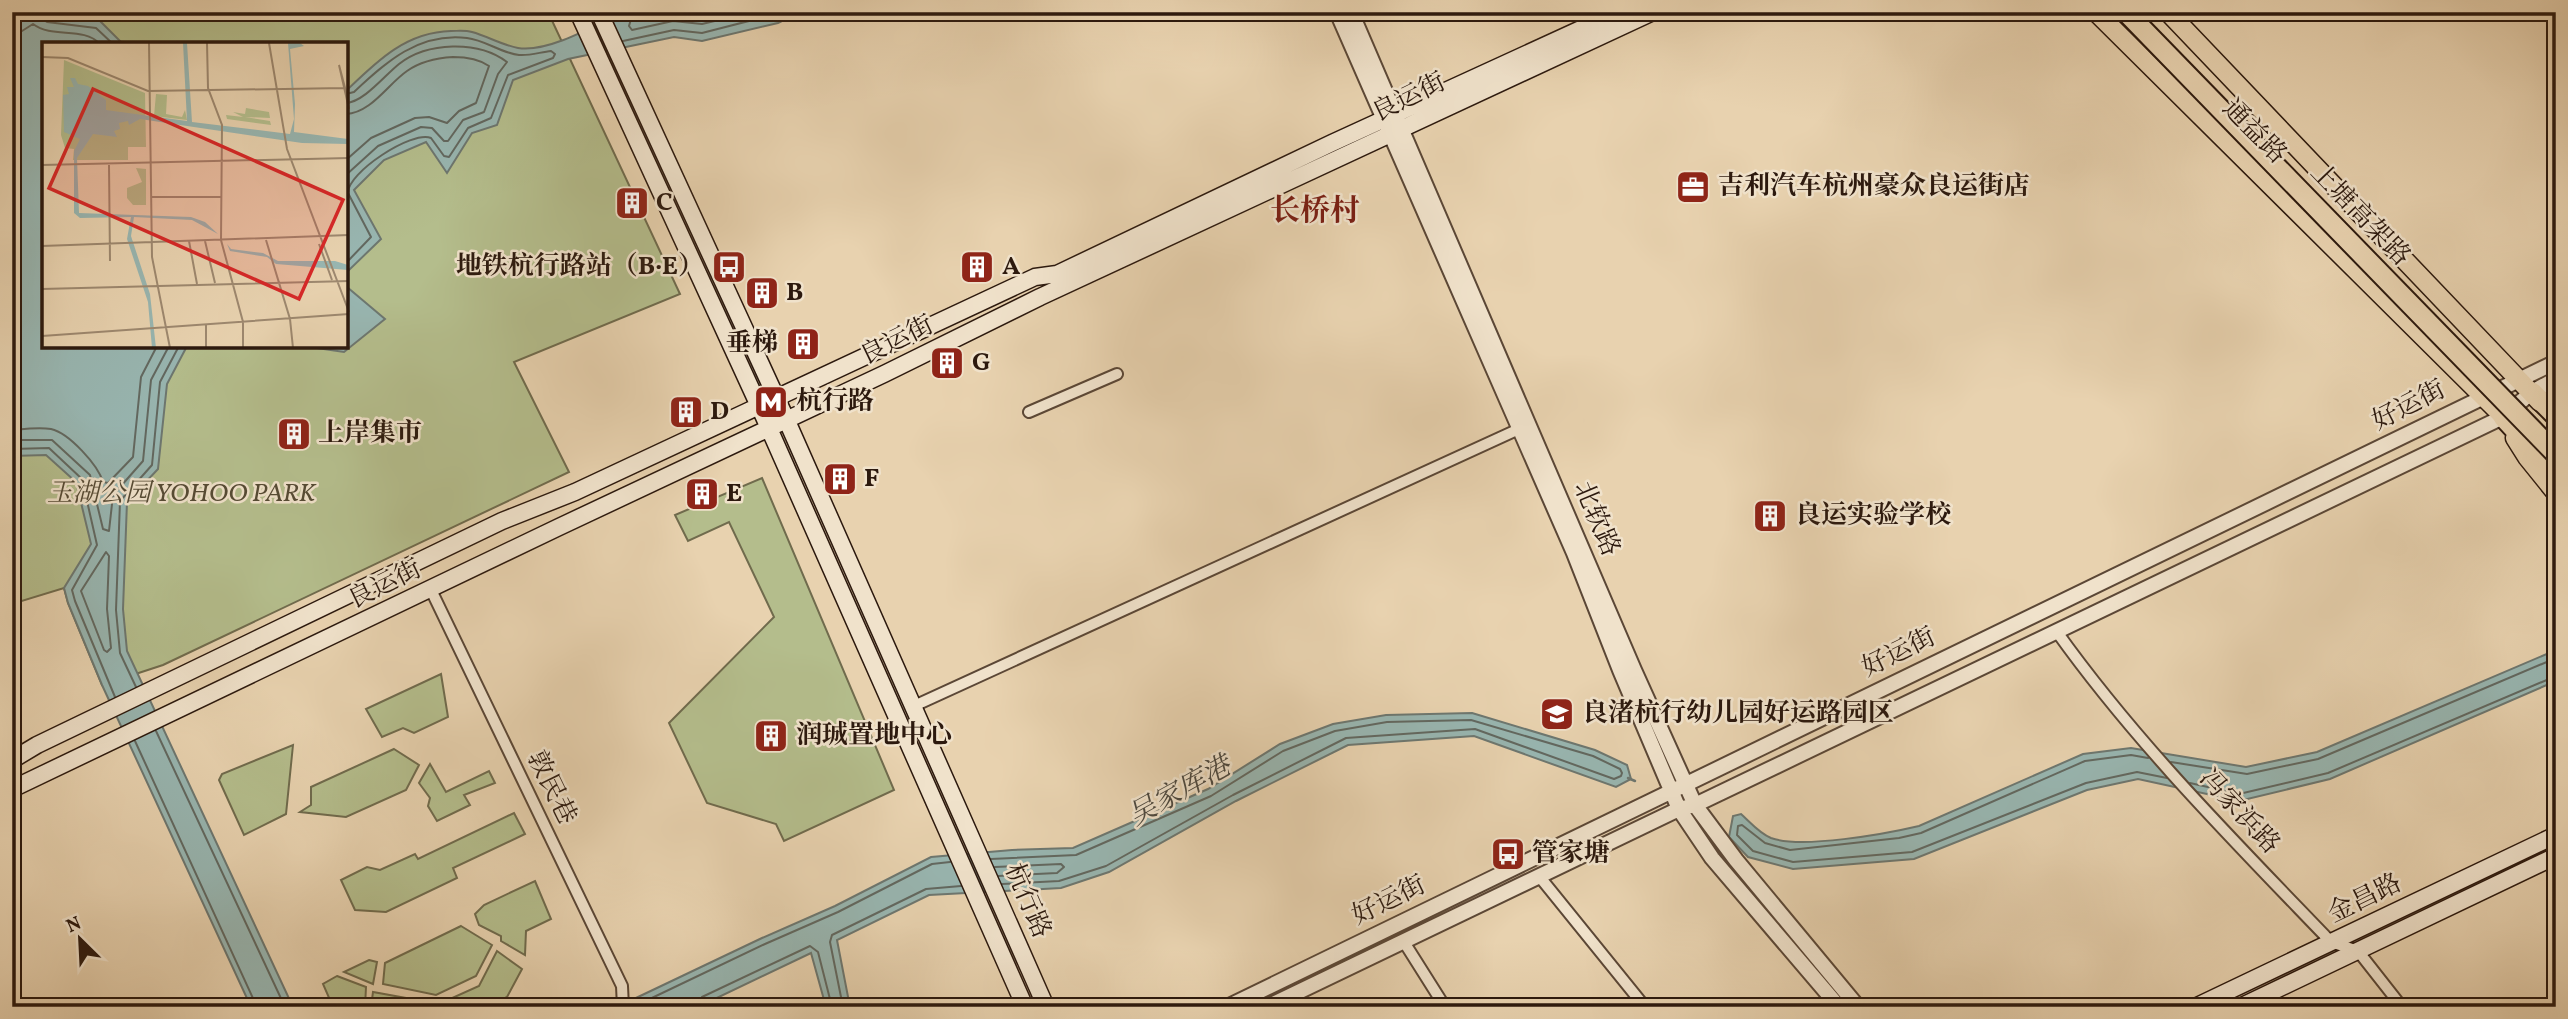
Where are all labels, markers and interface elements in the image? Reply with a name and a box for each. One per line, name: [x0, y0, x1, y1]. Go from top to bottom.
inset map: [42, 42, 348, 348]
street label: 良运街: [1366, 65, 1452, 131]
street label: 通益路: [2214, 92, 2294, 172]
street label: 上塘高架路: [2302, 156, 2418, 274]
office icon: 吉利汽车杭州豪众良运街店: [1674, 168, 1712, 206]
place label: 吉利汽车杭州豪众良运街店: [1718, 169, 2030, 205]
building icon: C: [613, 184, 651, 222]
place label: C: [656, 185, 673, 221]
district label: 长桥村: [1270, 191, 1360, 233]
bus stop icon: 地铁杭行路站（B·E）: [710, 248, 748, 286]
building icon: A: [958, 248, 996, 286]
place label: 地铁杭行路站（B·E）: [456, 249, 704, 285]
place label: A: [1002, 249, 1021, 285]
building icon: B: [743, 274, 781, 312]
place label: B: [786, 275, 803, 311]
street label: 良运街: [854, 308, 940, 374]
building icon: 垂梯: [784, 325, 822, 363]
place label: 垂梯: [726, 326, 778, 362]
building icon: G: [928, 344, 966, 382]
place label: G: [972, 345, 991, 381]
street label: 好运街: [2366, 372, 2452, 440]
metro station icon: 杭行路: [752, 383, 790, 421]
place label: 杭行路: [796, 384, 874, 420]
building icon: D: [667, 393, 705, 431]
place label: D: [710, 394, 729, 430]
building icon: 上岸集市: [275, 415, 313, 453]
place label: 上岸集市: [318, 416, 422, 452]
building icon: F: [821, 460, 859, 498]
place label: F: [864, 461, 879, 497]
building icon: E: [683, 475, 721, 513]
park label: 玉湖公园 YOHOO PARK: [47, 476, 317, 512]
place label: E: [726, 476, 742, 512]
street label: 北软路: [1564, 476, 1628, 562]
building icon: 良运实验学校: [1751, 497, 1789, 535]
place label: 良运实验学校: [1795, 498, 1951, 534]
street label: 良运街: [342, 552, 428, 618]
street label: 好运街: [1856, 620, 1942, 686]
school or university icon: 良渚杭行幼儿园好运路园区: [1538, 695, 1576, 733]
place label: 良渚杭行幼儿园好运路园区: [1582, 696, 1894, 732]
building icon: 润珹置地中心: [752, 717, 790, 755]
place label: 润珹置地中心: [796, 718, 952, 754]
street label: 敦民巷: [518, 745, 584, 831]
water label: 吴家库港: [1122, 746, 1242, 836]
street label: 冯家浜路: [2190, 762, 2288, 862]
bus stop icon: 管家塘: [1489, 835, 1527, 873]
place label: 管家塘: [1532, 836, 1610, 872]
street label: 杭行路: [995, 858, 1059, 944]
street label: 金昌路: [2322, 866, 2408, 932]
street label: 好运街: [1346, 868, 1432, 934]
north arrow: [46, 904, 116, 974]
text: N: [62, 911, 86, 940]

